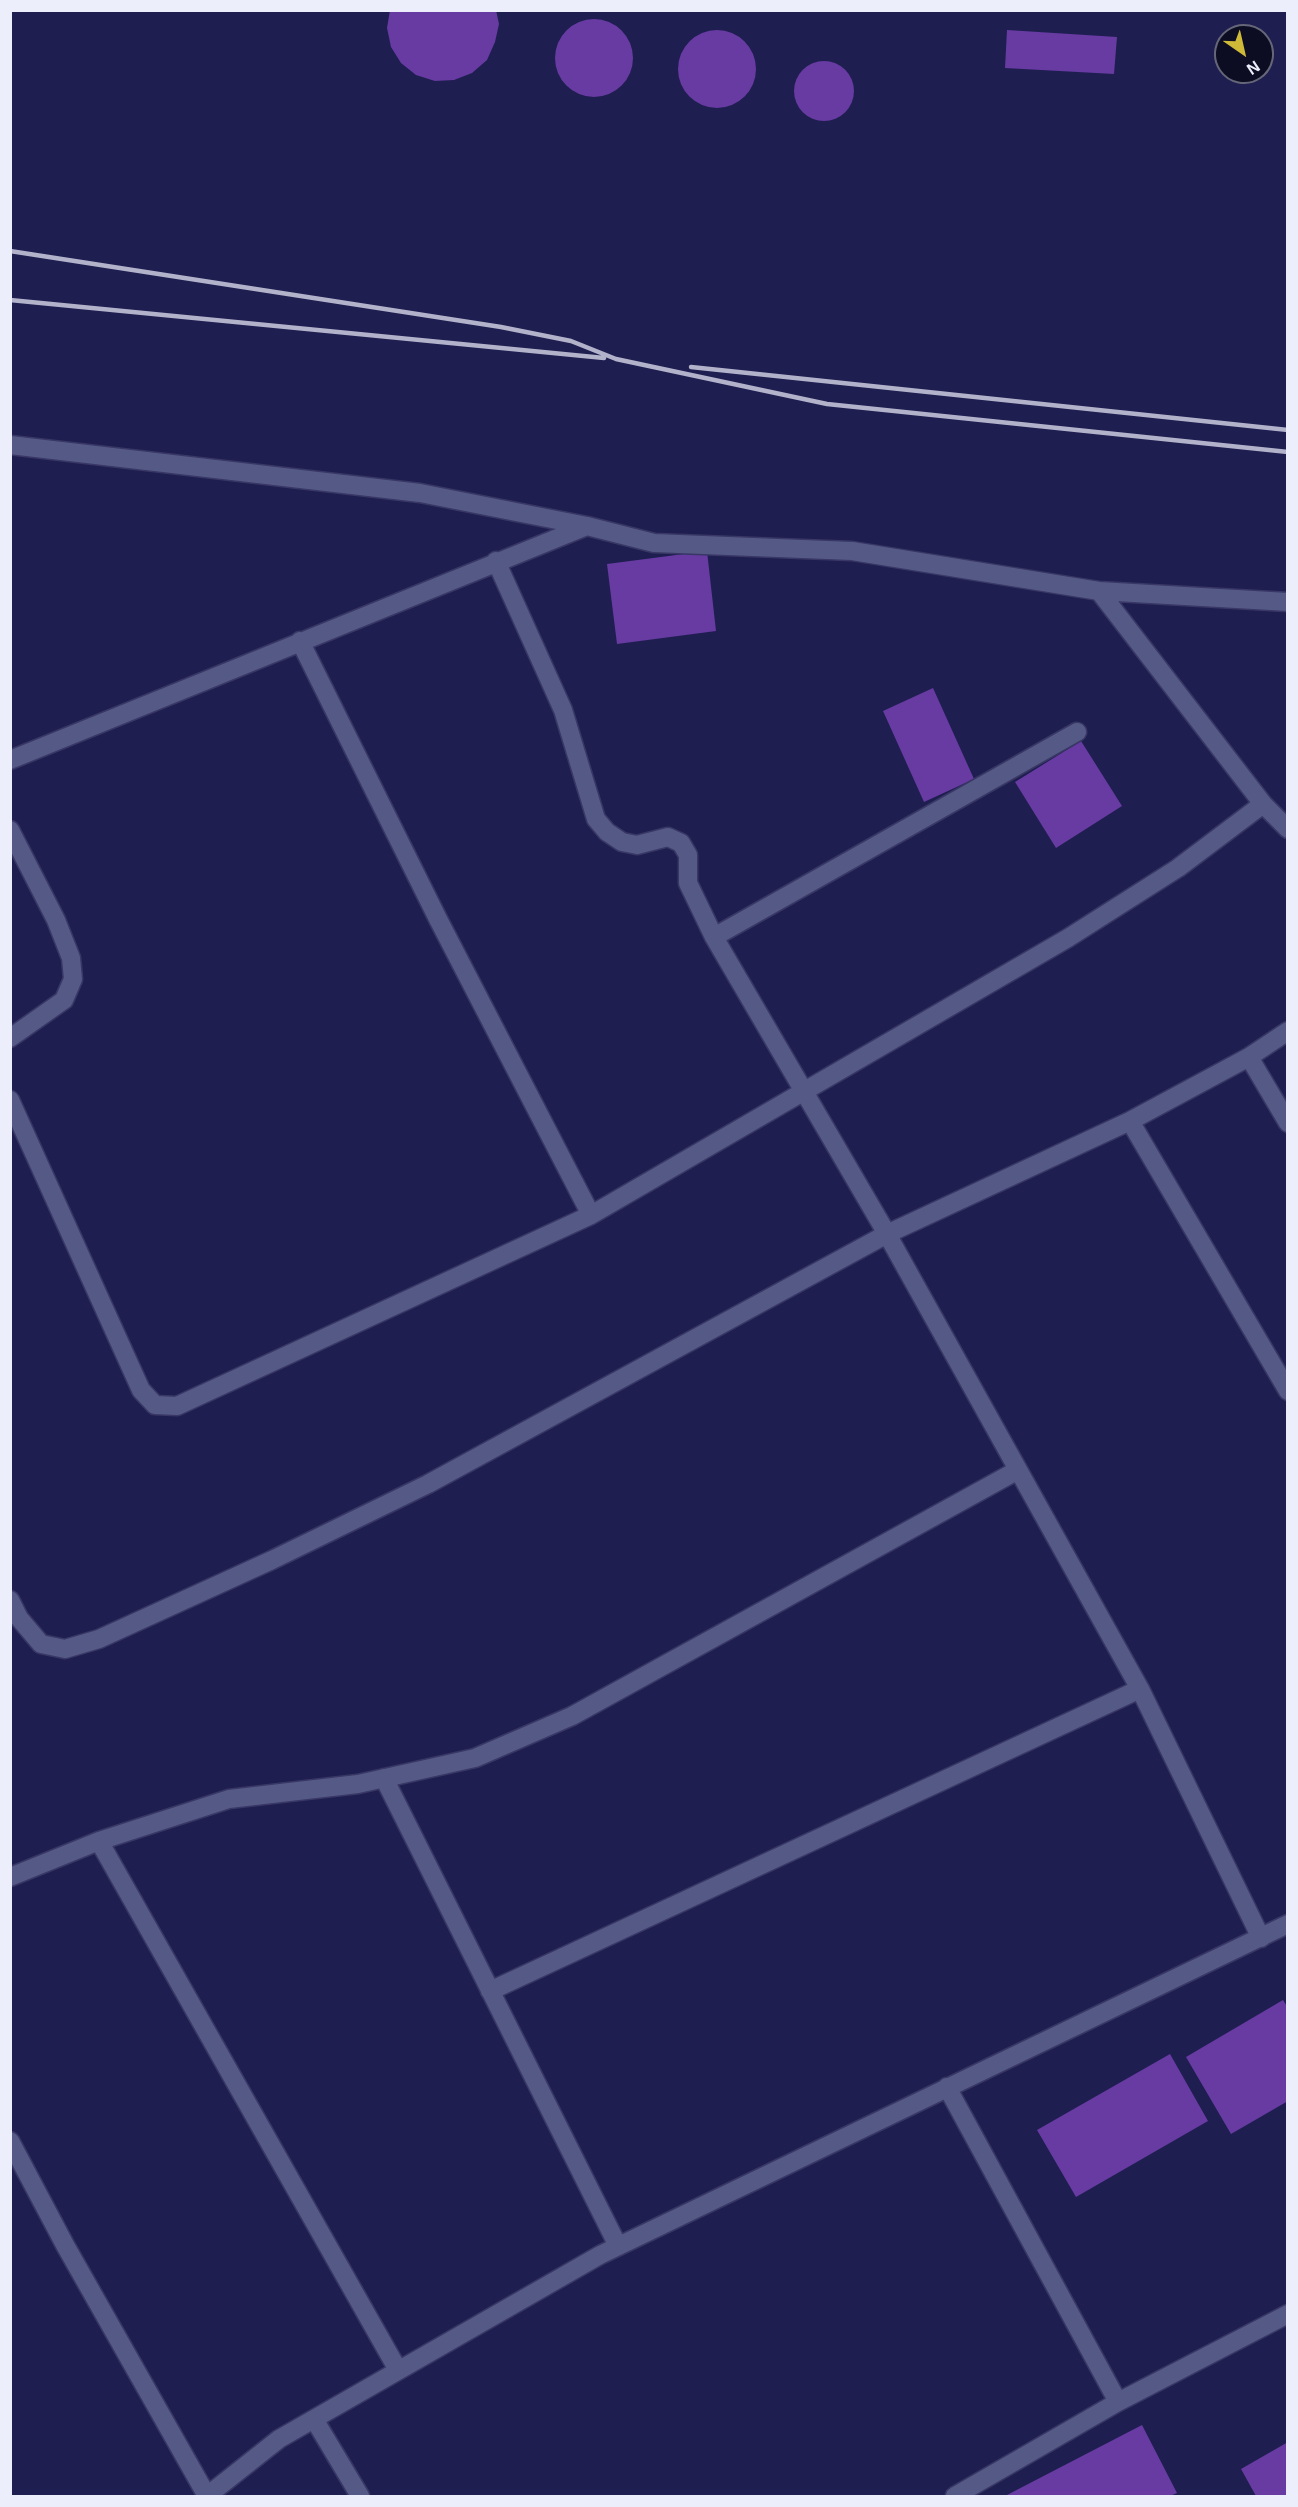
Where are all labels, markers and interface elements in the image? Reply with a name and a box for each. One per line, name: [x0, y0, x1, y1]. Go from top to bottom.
north arrow: [1214, 24, 1274, 84]
text: N: [1244, 57, 1263, 78]

